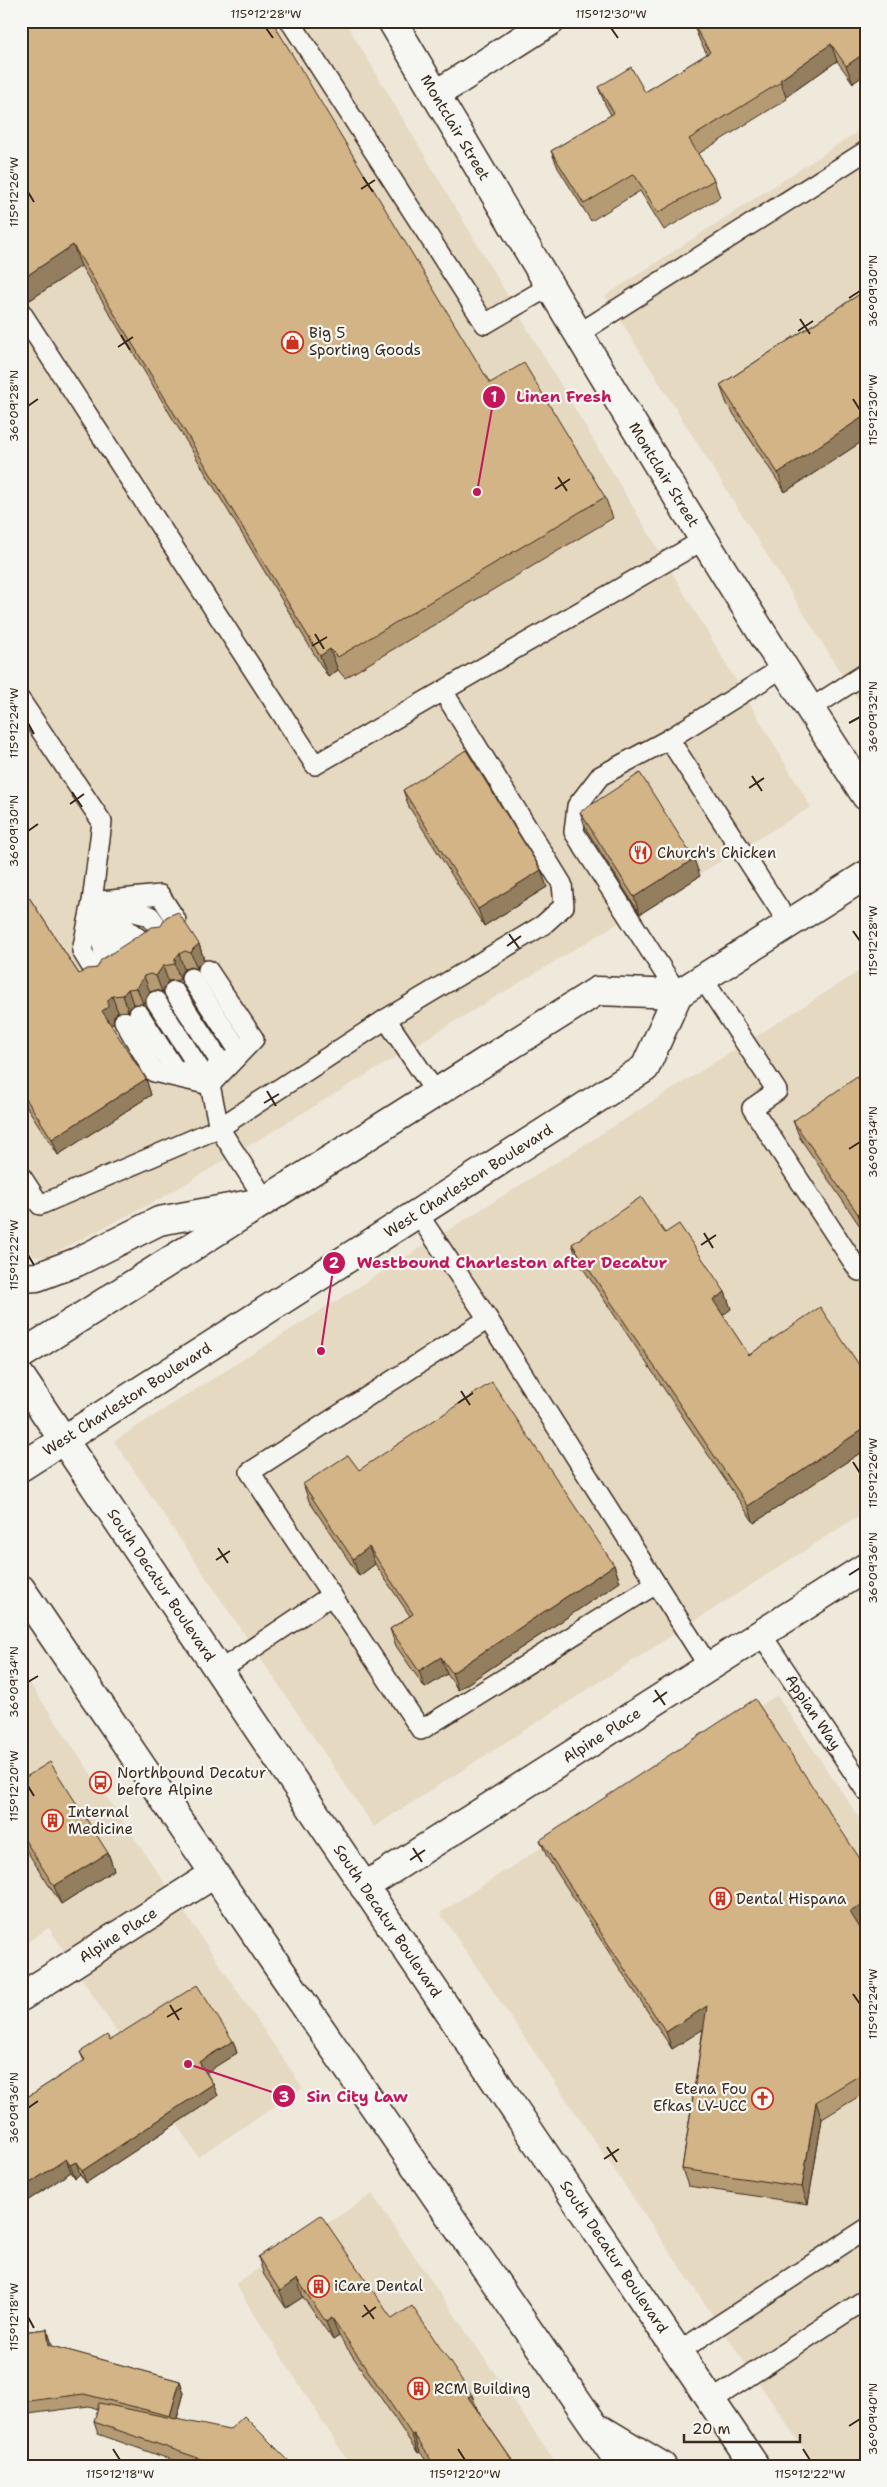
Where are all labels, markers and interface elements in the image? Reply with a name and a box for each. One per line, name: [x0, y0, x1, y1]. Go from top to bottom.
text: 115°12'28"W: [230, 6, 302, 22]
text: 115°12'30"W: [575, 6, 647, 22]
street label: Montclair Street: [416, 71, 494, 184]
text: 115°12'26"W: [6, 157, 22, 227]
text: 36°09'30"N: [865, 255, 881, 327]
place label: Big 5 Sporting Goods: [309, 323, 421, 360]
shop icon: Big 5 Sporting Goods: [281, 330, 305, 354]
text: 36°09'28"N: [6, 370, 22, 442]
text: 115°12'30"W: [865, 374, 881, 446]
callout: Linen Fresh: [481, 381, 621, 412]
text: Linen Fresh: [516, 386, 612, 407]
text: 1: [491, 387, 498, 407]
street label: Montclair Street: [624, 418, 704, 531]
text: 36°09'32"N: [865, 681, 881, 753]
text: 115°12'24"W: [6, 688, 22, 758]
text: 36°09'30"N: [6, 795, 22, 867]
restaurant icon: Church's Chicken: [629, 841, 653, 865]
place label: Church's Chicken: [657, 843, 776, 863]
text: 115°12'28"W: [865, 905, 881, 977]
text: 36°09'34"N: [865, 1106, 881, 1178]
street label: West Charleston Boulevard: [380, 1119, 557, 1242]
text: 115°12'22"W: [6, 1220, 22, 1290]
callout: Westbound Charleston after Decatur: [322, 1247, 677, 1278]
text: Westbound Charleston after Decatur: [357, 1252, 668, 1273]
text: 2: [329, 1253, 340, 1273]
street label: West Charleston Boulevard: [39, 1338, 216, 1460]
text: 115°12'26"W: [865, 1438, 881, 1508]
street label: South Decatur Boulevard: [103, 1505, 220, 1666]
text: 36°09'36"N: [865, 1532, 881, 1604]
text: 36°09'34"N: [6, 1646, 22, 1718]
street label: Appian Way: [781, 1670, 846, 1754]
street label: Alpine Place: [559, 1703, 645, 1768]
text: 115°12'20"W: [6, 1750, 22, 1822]
place label: Northbound Decatur before Alpine: [117, 1763, 266, 1800]
bus stop icon: Northbound Decatur before Alpine: [89, 1770, 113, 1794]
place label: Internal Medicine: [68, 1802, 133, 1839]
building icon: Internal Medicine: [40, 1809, 64, 1833]
street label: South Decatur Boulevard: [329, 1841, 447, 2002]
building icon: Dental Hispana: [708, 1887, 732, 1911]
place label: Dental Hispana: [736, 1889, 847, 1909]
street label: Alpine Place: [75, 1903, 161, 1967]
text: 115°12'24"W: [865, 1969, 881, 2039]
text: 36°09'36"N: [6, 2072, 22, 2144]
place label: Etena Fou Efkas LV-UCC: [653, 2079, 747, 2116]
callout: Sin City Law: [271, 2081, 417, 2112]
text: Sin City Law: [306, 2086, 408, 2107]
church icon: Etena Fou Efkas LV-UCC: [751, 2086, 775, 2110]
text: 3: [279, 2087, 289, 2107]
street label: South Decatur Boulevard: [555, 2176, 673, 2338]
building icon: iCare Dental: [306, 2274, 330, 2298]
place label: iCare Dental: [334, 2276, 424, 2296]
text: 115°12'18"W: [6, 2283, 22, 2351]
building icon: RCM Building: [406, 2377, 430, 2401]
place label: RCM Building: [434, 2379, 530, 2399]
text: 36°09'40"N: [865, 2383, 881, 2455]
scale bar: [684, 2412, 801, 2444]
text: 20 m: [692, 2419, 731, 2439]
text: 115°12'18"W: [86, 2466, 154, 2482]
text: 115°12'20"W: [429, 2466, 501, 2482]
text: 115°12'22"W: [775, 2466, 845, 2482]

